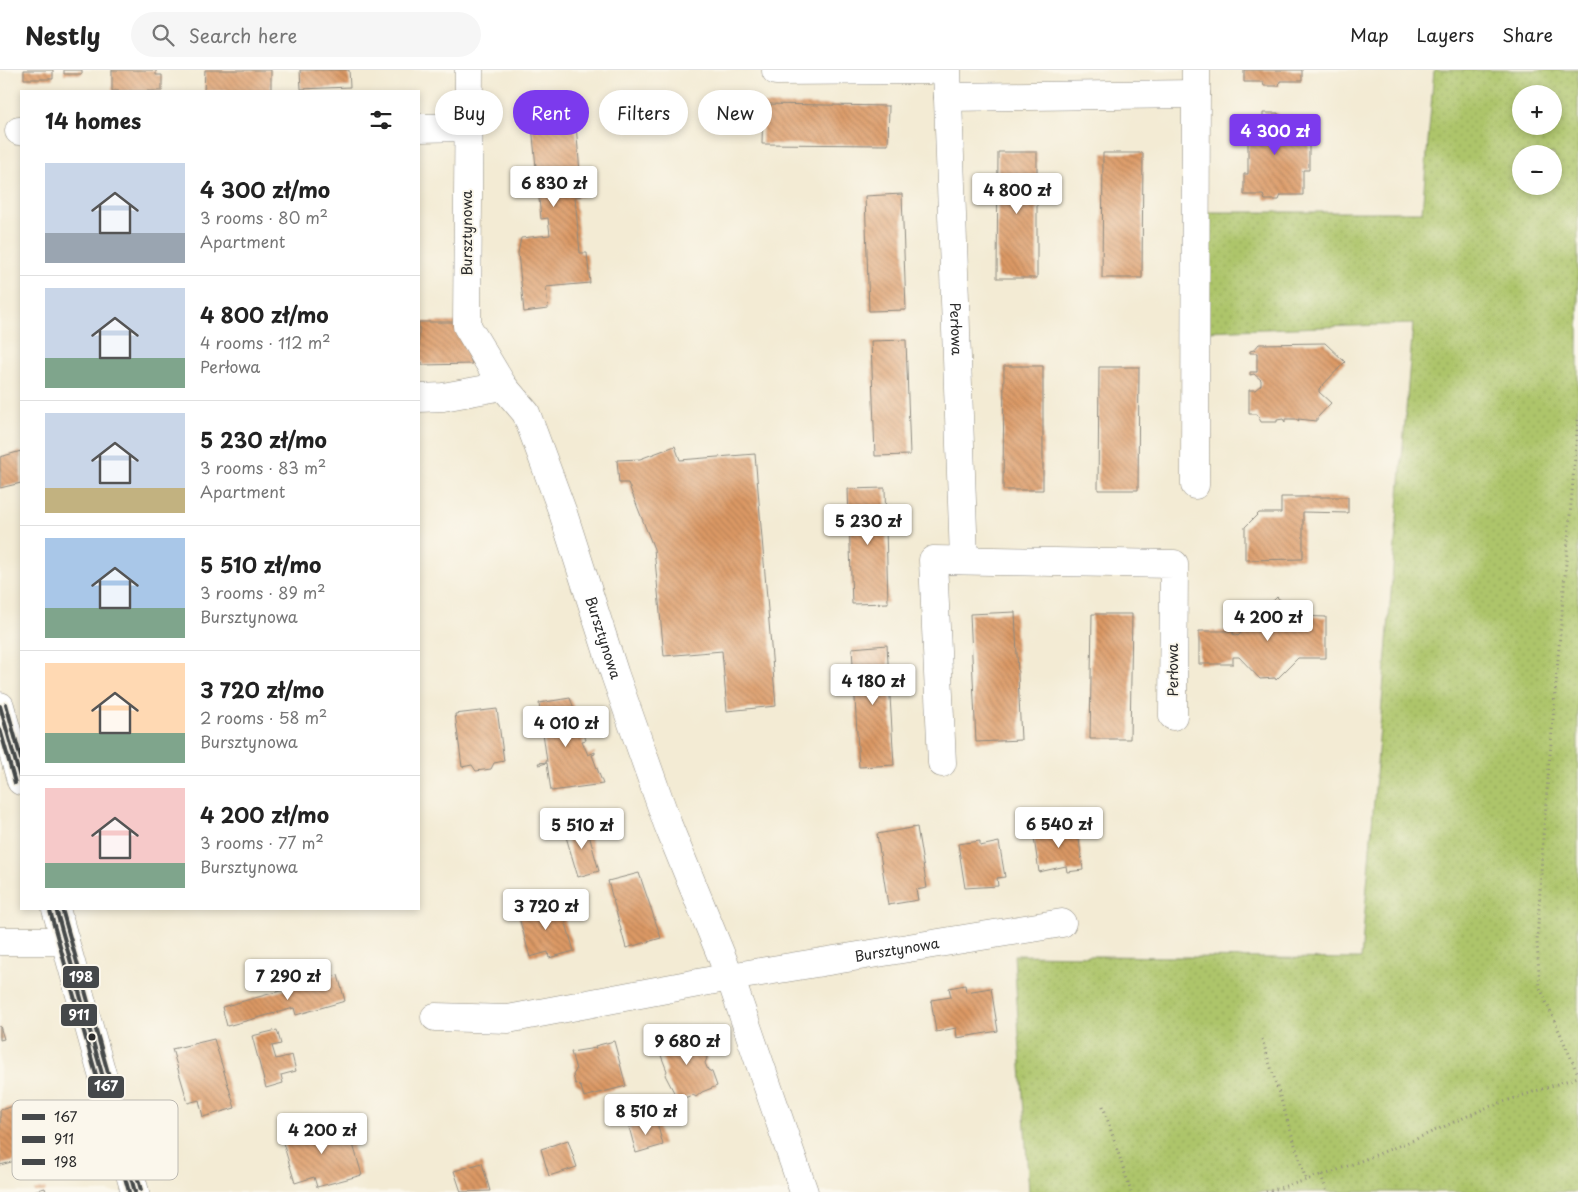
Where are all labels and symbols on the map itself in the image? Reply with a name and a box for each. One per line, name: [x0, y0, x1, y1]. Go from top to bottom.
pin: 4 300 zł: [1223, 114, 1327, 156]
pin: 6 830 zł: [502, 166, 606, 208]
pin: 4 800 zł: [965, 172, 1069, 215]
street label: Bursztynowa: [456, 190, 477, 276]
street label: Perłowa: [945, 302, 968, 356]
pin: 5 230 zł: [816, 504, 920, 546]
street label: Bursztynowa: [580, 594, 627, 682]
pin: 4 200 zł: [1216, 600, 1320, 642]
street label: Perłowa: [1162, 643, 1183, 696]
pin: 4 180 zł: [821, 664, 925, 706]
pin: 4 010 zł: [514, 706, 618, 748]
pin: 6 540 zł: [1007, 806, 1111, 849]
pin: 5 510 zł: [530, 808, 634, 850]
pin: 3 720 zł: [494, 888, 598, 931]
street label: Bursztynowa: [853, 932, 941, 967]
pin: 7 290 zł: [236, 958, 340, 1001]
line badge: 198: [62, 965, 100, 989]
text: 198: [69, 966, 93, 987]
line badge: 911: [60, 1003, 98, 1027]
text: 911: [68, 1004, 90, 1025]
pin: 9 680 zł: [635, 1024, 739, 1066]
unlabelled marker: [87, 1032, 97, 1042]
line badge: 167: [87, 1075, 125, 1099]
text: 167: [94, 1075, 118, 1096]
pin: 8 510 zł: [594, 1094, 698, 1136]
legend: [12, 1100, 178, 1180]
text: 167: [54, 1106, 77, 1127]
pin: 4 200 zł: [270, 1112, 374, 1155]
text: 911: [54, 1128, 74, 1149]
text: 198: [54, 1151, 77, 1172]

